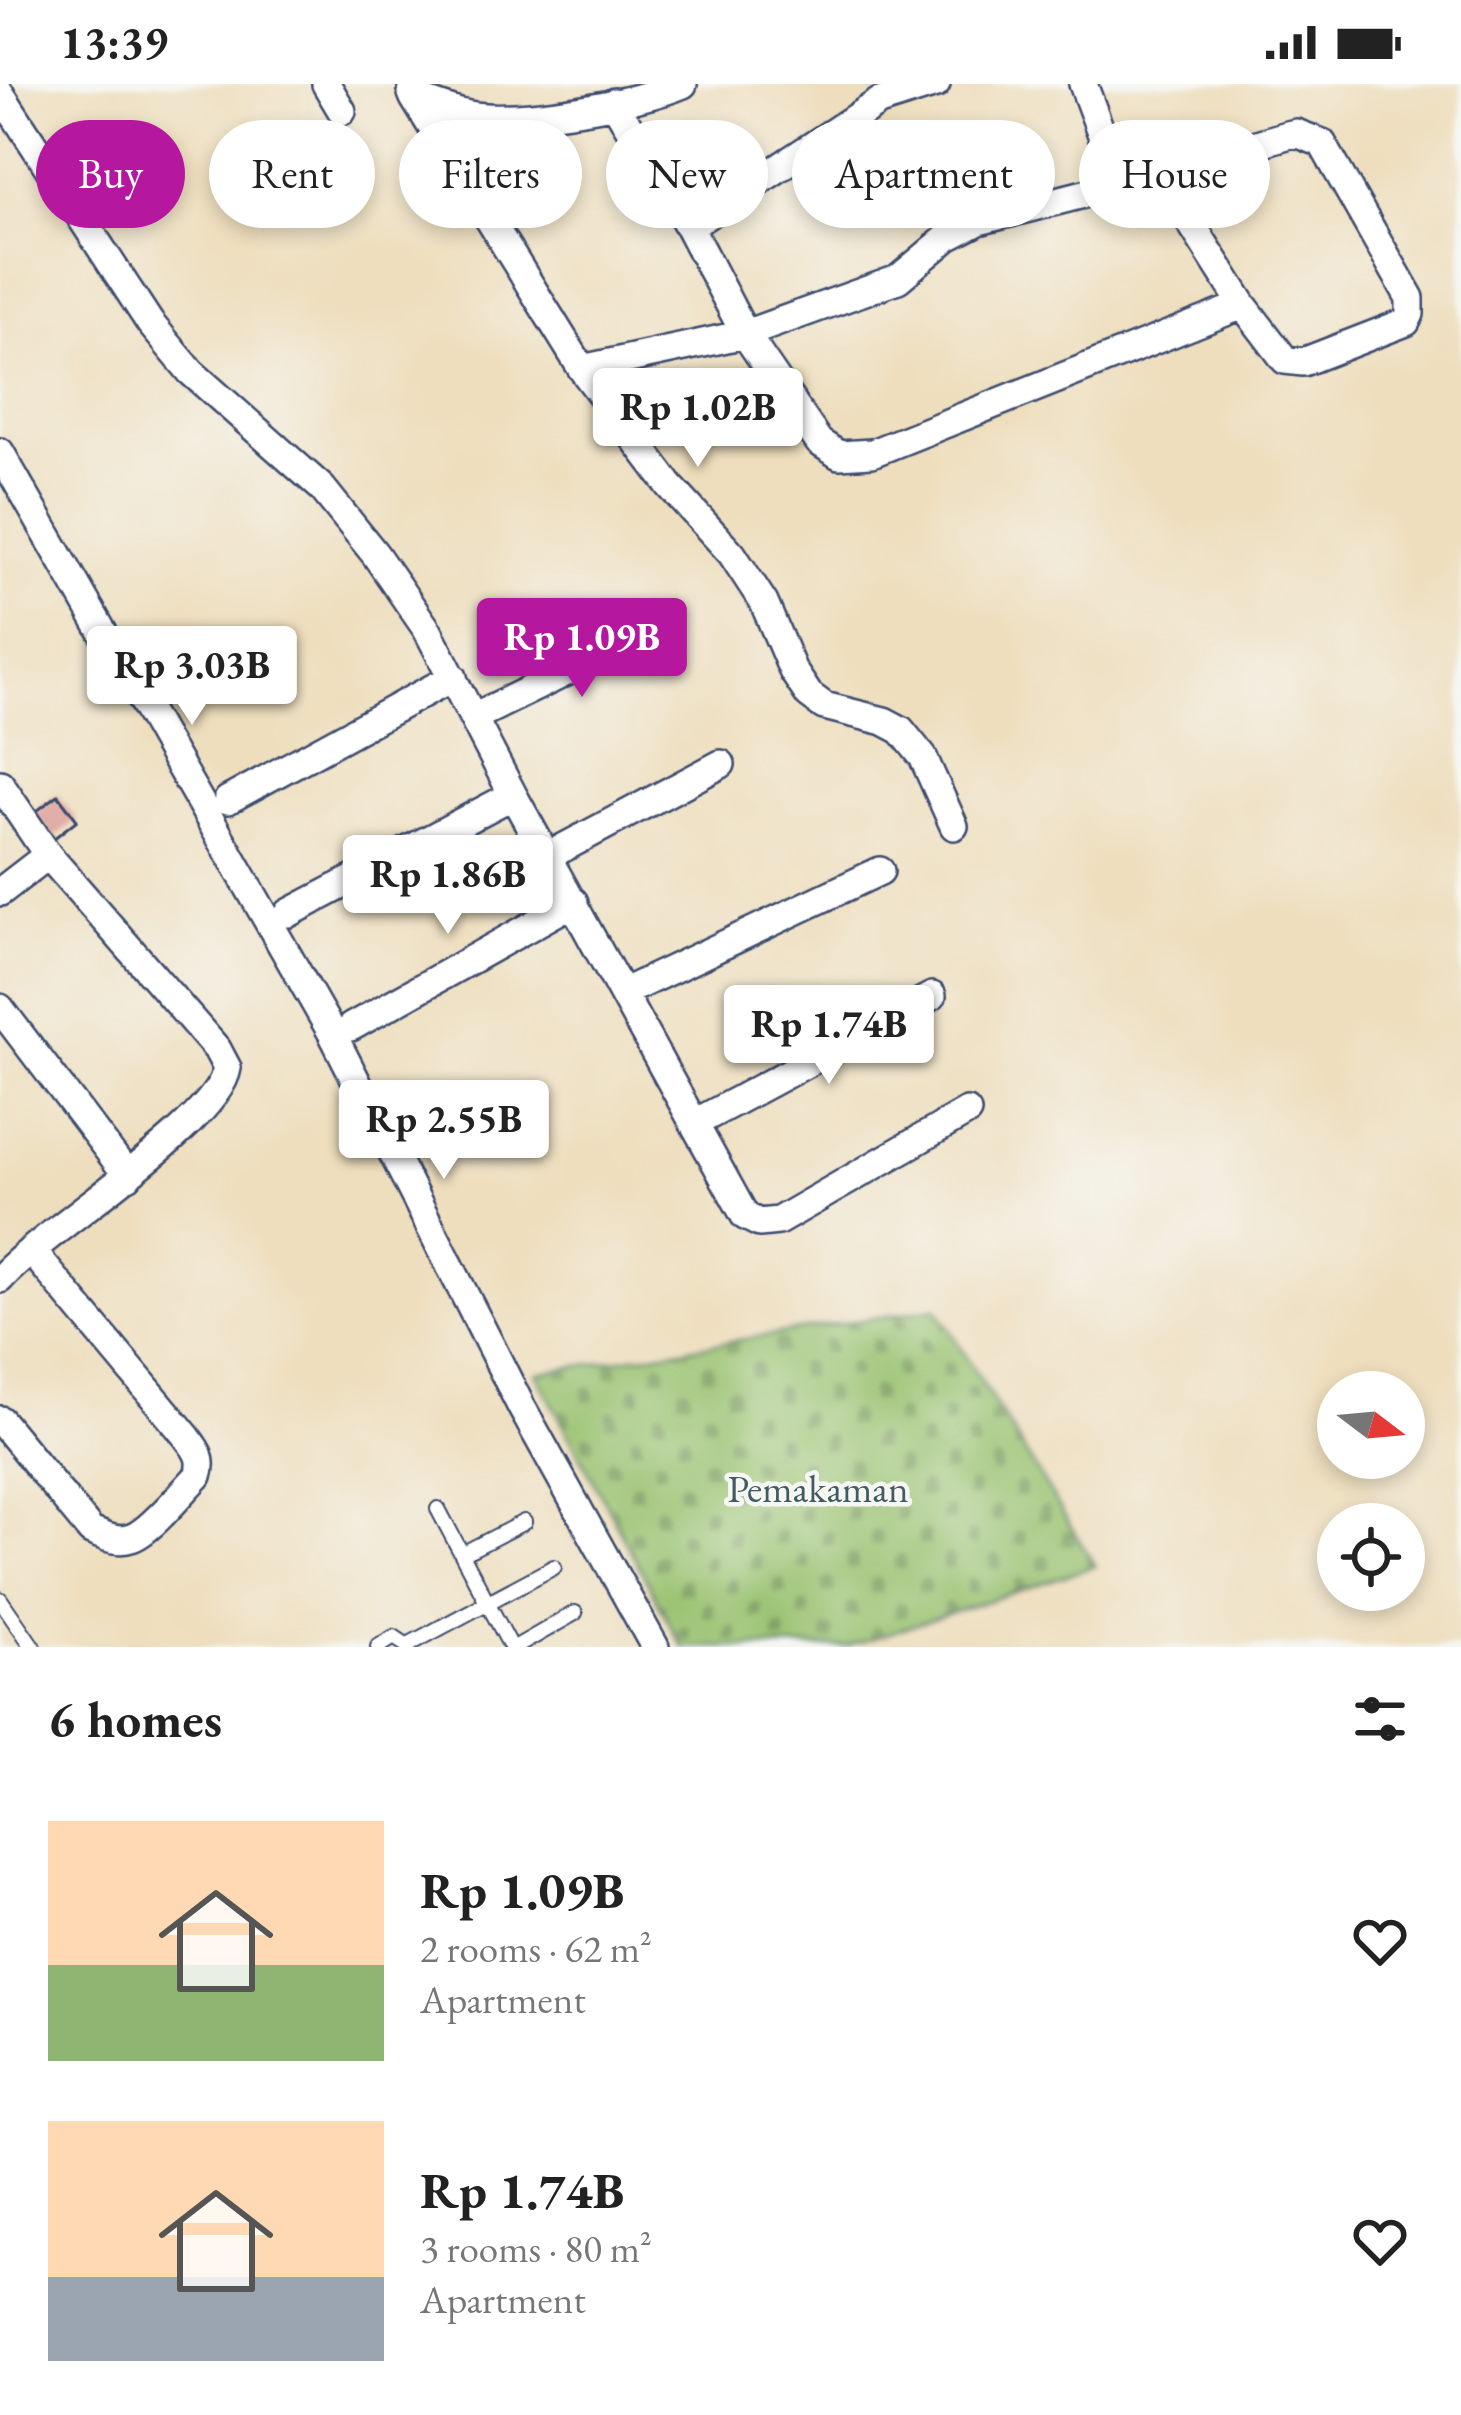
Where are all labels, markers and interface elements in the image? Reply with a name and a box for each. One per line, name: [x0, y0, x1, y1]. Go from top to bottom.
text: 13:39: [60, 13, 168, 71]
chip: Buy: [36, 120, 185, 228]
chip: Rent: [209, 120, 375, 228]
chip: Filters: [399, 120, 582, 228]
chip: New: [606, 120, 768, 228]
chip: Apartment: [792, 120, 1055, 228]
chip: House: [1079, 120, 1270, 228]
pin: Rp 1.02B: [574, 368, 822, 470]
text: Rp 1.02B: [620, 381, 776, 432]
pin: Rp 1.09B: [458, 598, 706, 700]
text: Rp 1.09B: [504, 611, 660, 662]
pin: Rp 3.03B: [68, 626, 316, 728]
text: Rp 3.03B: [114, 639, 270, 690]
pin: Rp 1.86B: [324, 835, 572, 937]
text: Rp 1.86B: [370, 848, 526, 899]
pin: Rp 1.74B: [705, 985, 953, 1087]
text: Rp 1.74B: [751, 998, 907, 1049]
pin: Rp 2.55B: [320, 1080, 568, 1182]
text: Rp 2.55B: [366, 1093, 522, 1144]
north arrow: [1317, 1371, 1425, 1479]
map controls: [1317, 1371, 1425, 1611]
park label: Pemakaman: [727, 1463, 909, 1514]
button: locate: [1317, 1503, 1425, 1611]
text: 6 homes: [48, 1686, 222, 1752]
icon: filters: [1347, 1686, 1413, 1752]
text: Rp 1.09B: [420, 1857, 624, 1923]
icon: home: [144, 1869, 288, 2013]
icon: heart: [1347, 1908, 1413, 1974]
text: 2 rooms · 62 m²: [420, 1923, 652, 1974]
text: Apartment: [420, 1974, 586, 2025]
text: Rp 1.74B: [420, 2157, 624, 2223]
icon: home: [144, 2169, 288, 2313]
icon: heart: [1347, 2208, 1413, 2274]
text: 3 rooms · 80 m²: [420, 2223, 652, 2274]
text: Apartment: [420, 2274, 586, 2325]

